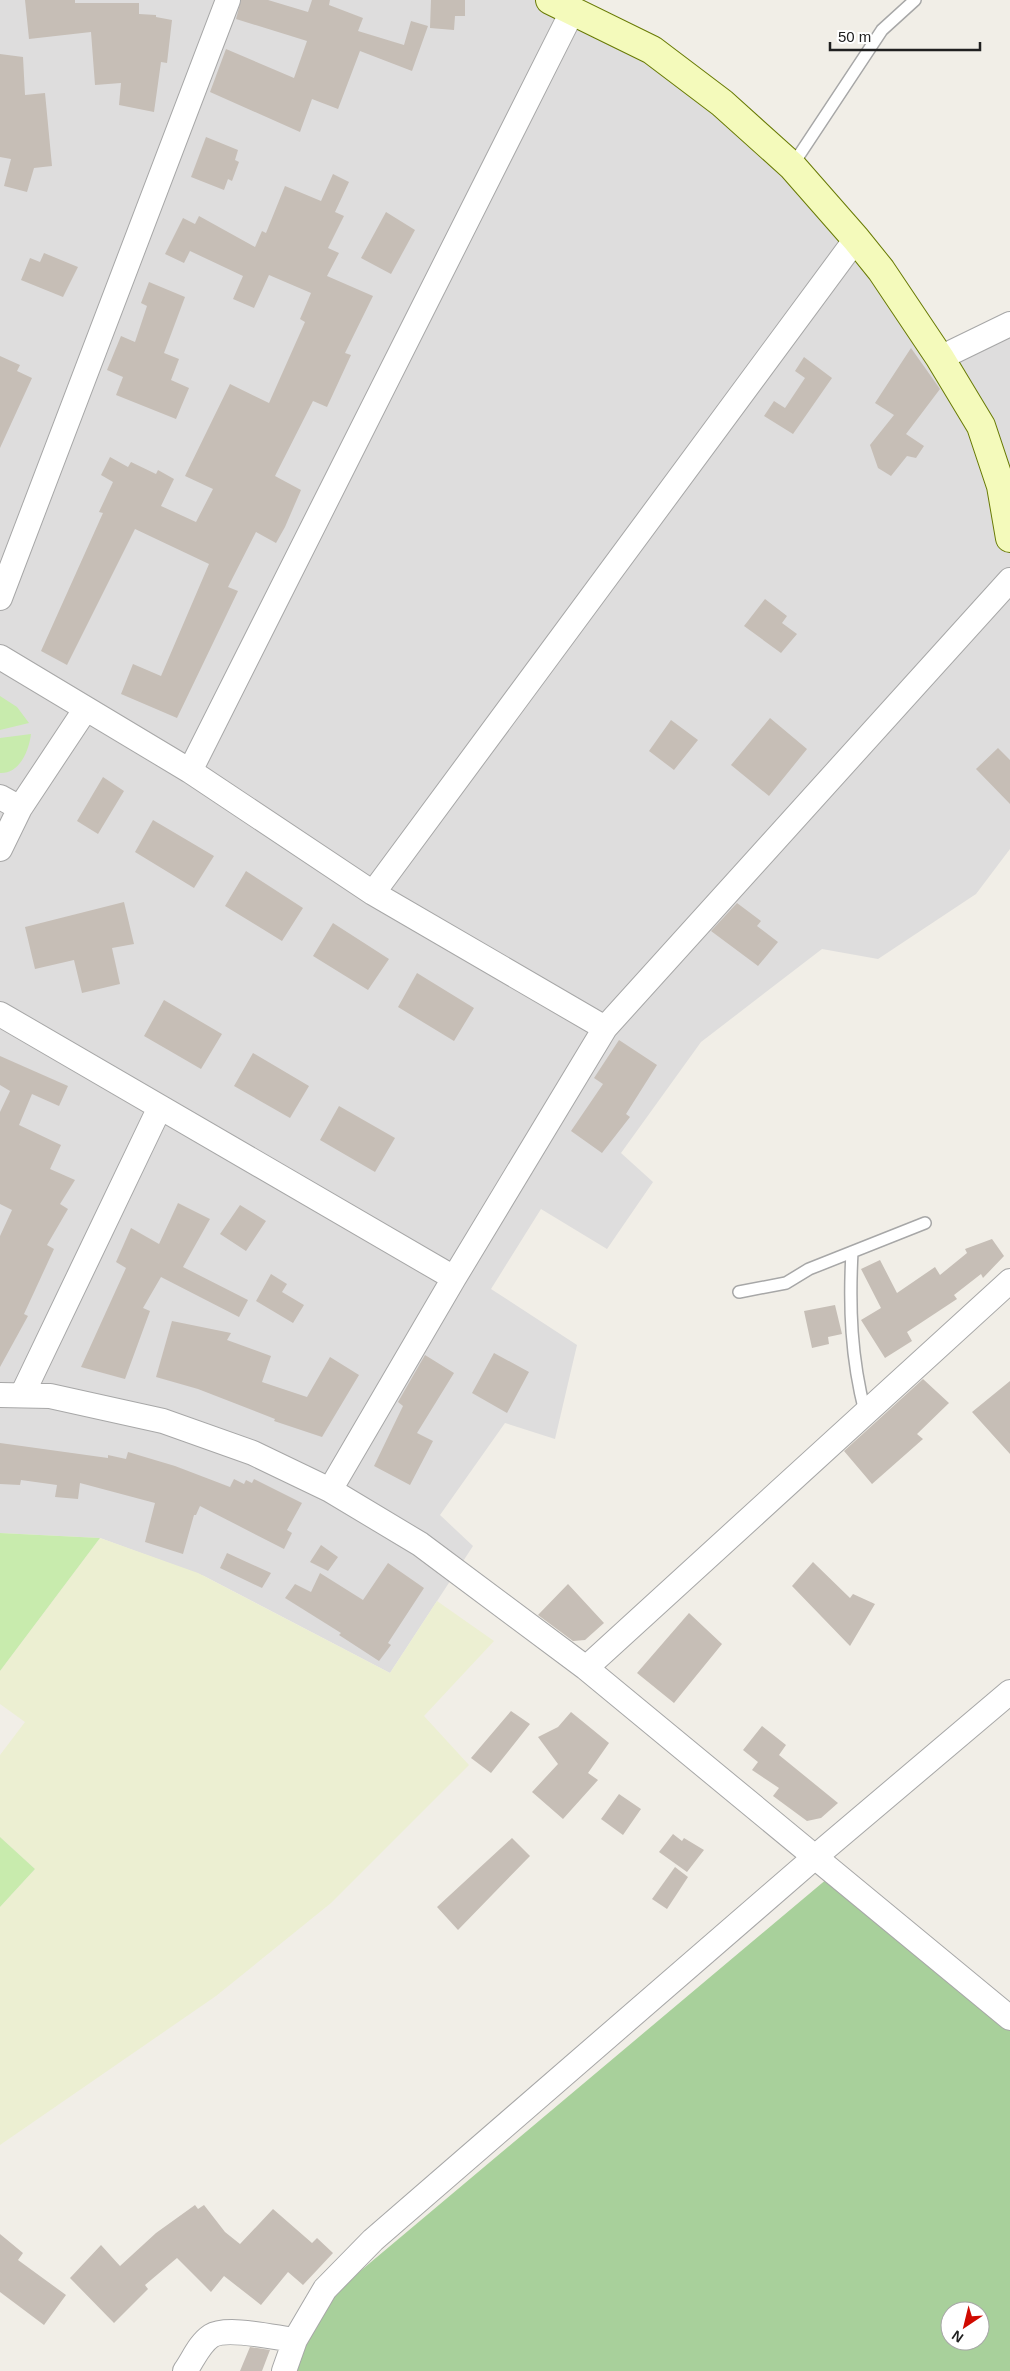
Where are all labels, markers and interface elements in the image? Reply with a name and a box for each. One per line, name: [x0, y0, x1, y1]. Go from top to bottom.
scale bar: [830, 20, 980, 52]
text: 50 m: [838, 28, 871, 45]
north arrow: [940, 2301, 990, 2351]
text: N: [949, 2327, 966, 2346]

